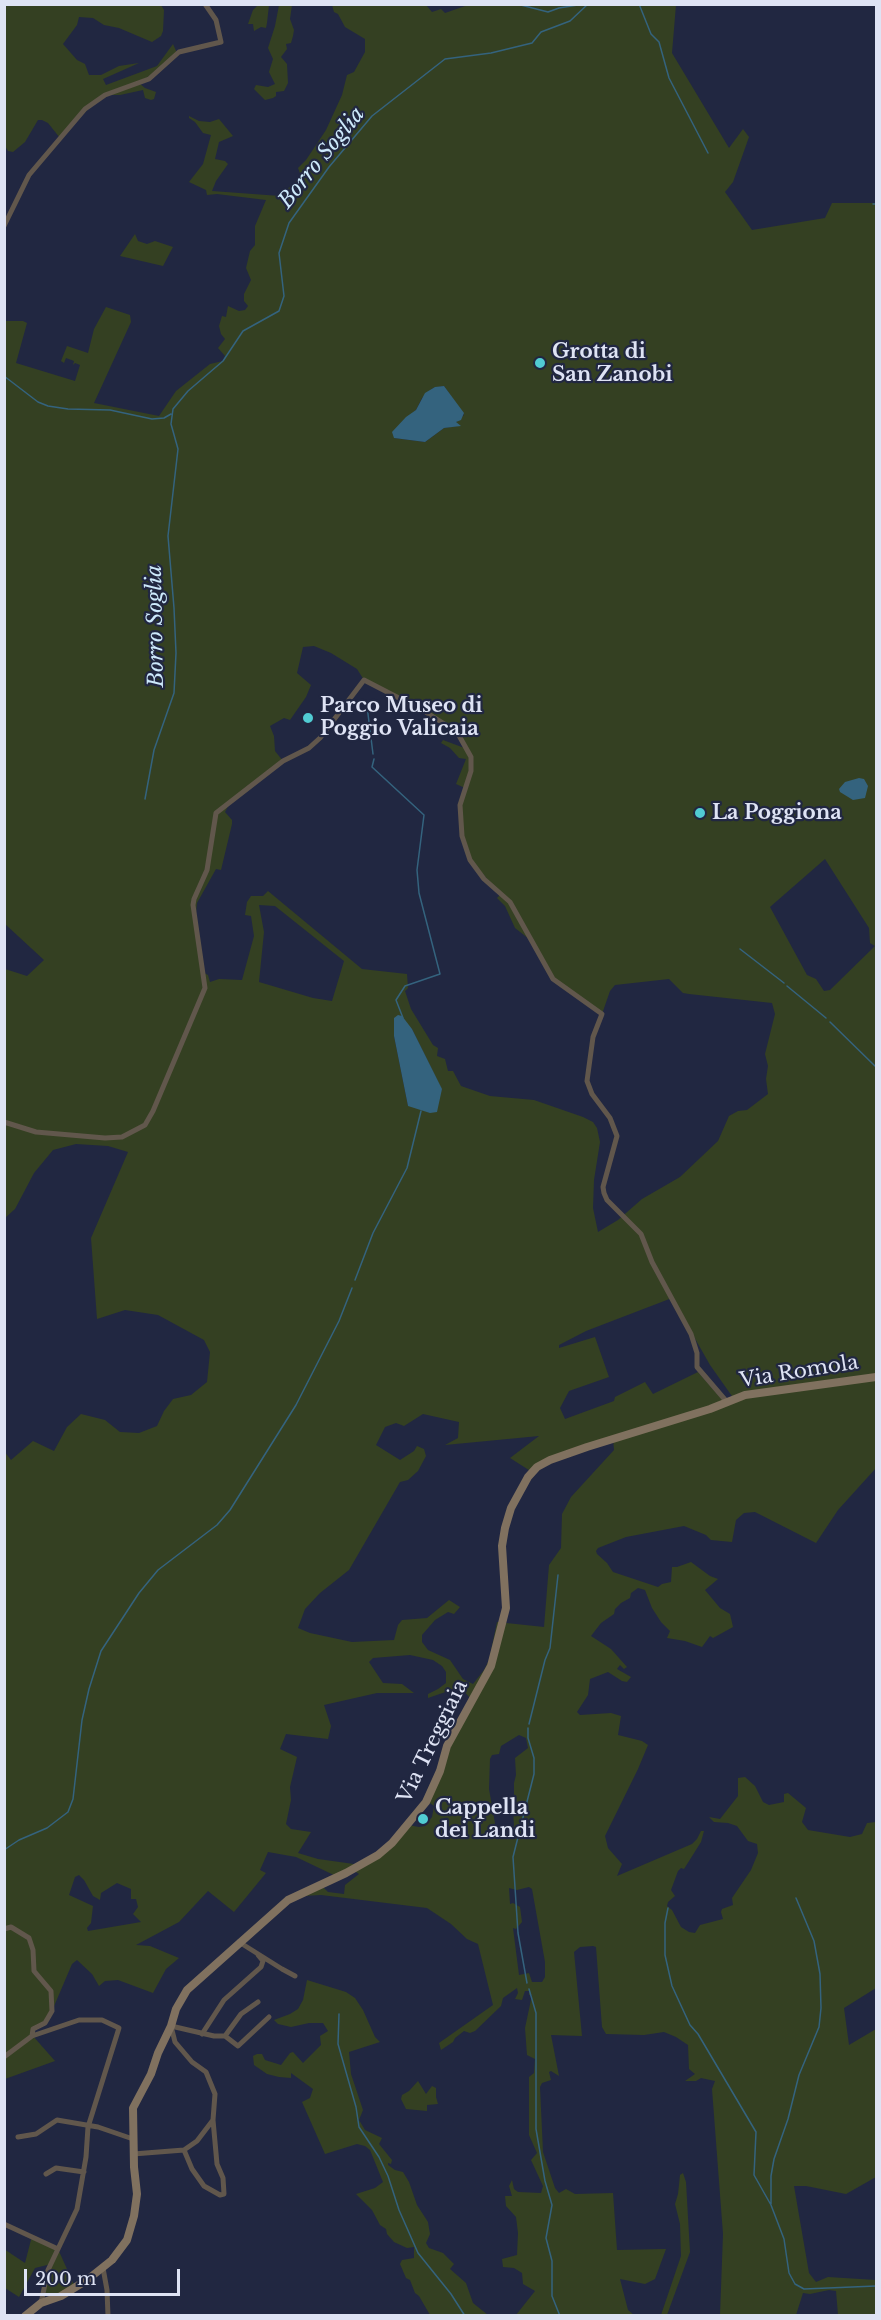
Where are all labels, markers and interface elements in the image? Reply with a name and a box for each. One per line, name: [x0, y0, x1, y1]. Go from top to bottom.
water label: Borro Soglia: [274, 102, 370, 214]
place label: Grotta di San Zanobi: [552, 340, 672, 387]
marker: Grotta di San Zanobi: [533, 356, 547, 370]
water label: Borro Soglia: [142, 564, 170, 688]
place label: Parco Museo di Poggio Valicaia: [320, 694, 483, 741]
marker: Parco Museo di Poggio Valicaia: [301, 711, 315, 725]
place label: La Poggiona: [712, 801, 842, 825]
marker: La Poggiona: [693, 806, 707, 820]
street label: Via Romola: [738, 1351, 860, 1393]
street label: Via Treggiaia: [393, 1676, 473, 1808]
place label: Cappella dei Landi: [435, 1796, 535, 1843]
marker: Cappella dei Landi: [416, 1812, 430, 1826]
scale bar: [27, 2257, 183, 2295]
text: 200 m: [35, 2268, 96, 2290]

